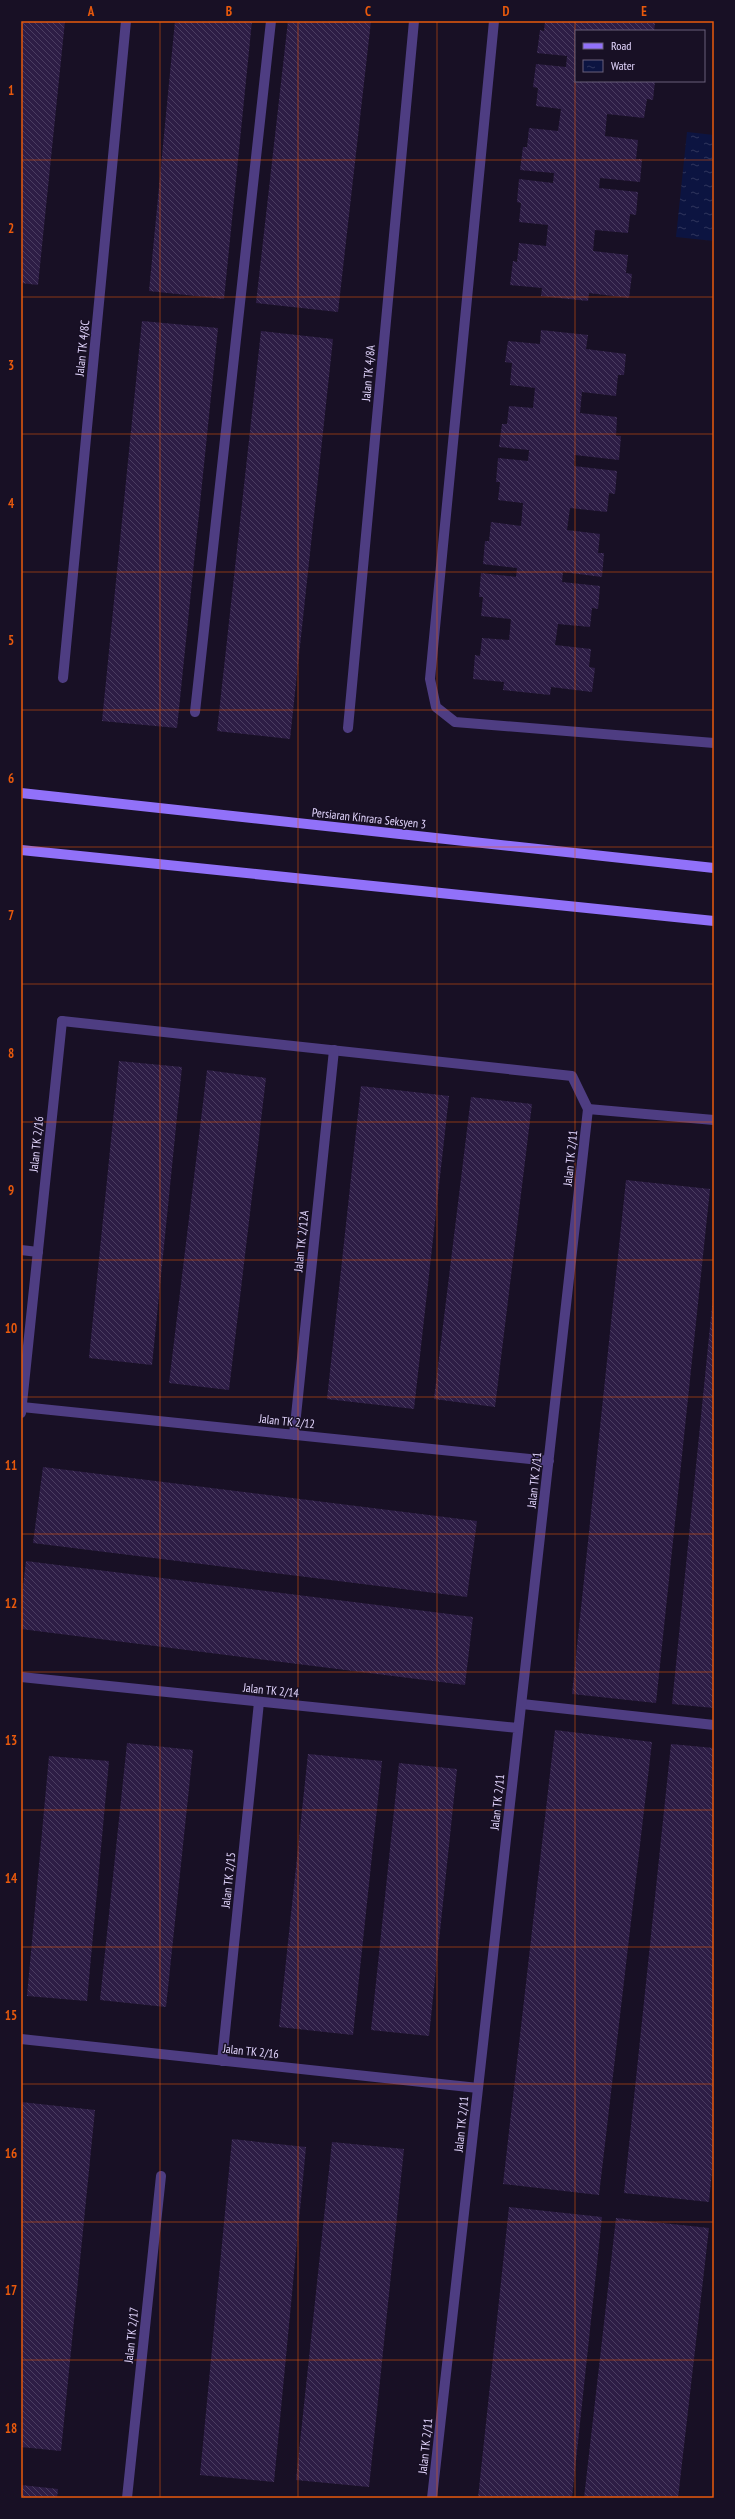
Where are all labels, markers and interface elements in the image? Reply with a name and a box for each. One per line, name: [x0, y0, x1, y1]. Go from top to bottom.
text: A: [87, 3, 95, 20]
text: B: [226, 3, 232, 20]
text: C: [365, 3, 371, 20]
text: D: [503, 3, 510, 20]
text: E: [641, 3, 647, 20]
legend: [575, 30, 705, 82]
text: Road: [611, 38, 631, 53]
text: Water: [611, 58, 636, 73]
text: 1: [8, 82, 14, 99]
text: 2: [8, 220, 14, 237]
street label: Jalan TK 4/8C: [72, 319, 92, 378]
street label: Jalan TK 4/8A: [358, 344, 378, 403]
text: 3: [8, 357, 14, 374]
text: 4: [8, 495, 15, 512]
text: 5: [8, 632, 14, 649]
text: 6: [8, 770, 14, 787]
street label: Persiaran Kinrara Seksyen 3: [311, 805, 427, 831]
text: 7: [8, 907, 14, 924]
text: 8: [8, 1045, 14, 1062]
street label: Jalan TK 2/16: [26, 1115, 46, 1174]
street label: Jalan TK 2/11: [560, 1129, 580, 1188]
text: 9: [8, 1182, 14, 1199]
street label: Jalan TK 2/12A: [290, 1209, 312, 1273]
text: 10: [5, 1320, 17, 1337]
street label: Jalan TK 2/12: [257, 1411, 316, 1431]
street label: Jalan TK 2/11: [524, 1451, 544, 1510]
text: 11: [5, 1457, 17, 1474]
text: 12: [5, 1595, 17, 1612]
street label: Jalan TK 2/14: [241, 1680, 300, 1700]
text: 13: [5, 1732, 17, 1749]
street label: Jalan TK 2/11: [487, 1773, 507, 1832]
street label: Jalan TK 2/15: [218, 1851, 238, 1910]
text: 14: [5, 1870, 18, 1887]
text: 15: [5, 2007, 17, 2024]
street label: Jalan TK 2/16: [221, 2041, 280, 2061]
street label: Jalan TK 2/11: [451, 2095, 471, 2154]
text: 16: [5, 2145, 17, 2162]
text: 17: [5, 2282, 17, 2299]
street label: Jalan TK 2/17: [121, 2306, 141, 2365]
street label: Jalan TK 2/11: [415, 2417, 435, 2476]
text: 18: [5, 2420, 17, 2437]

